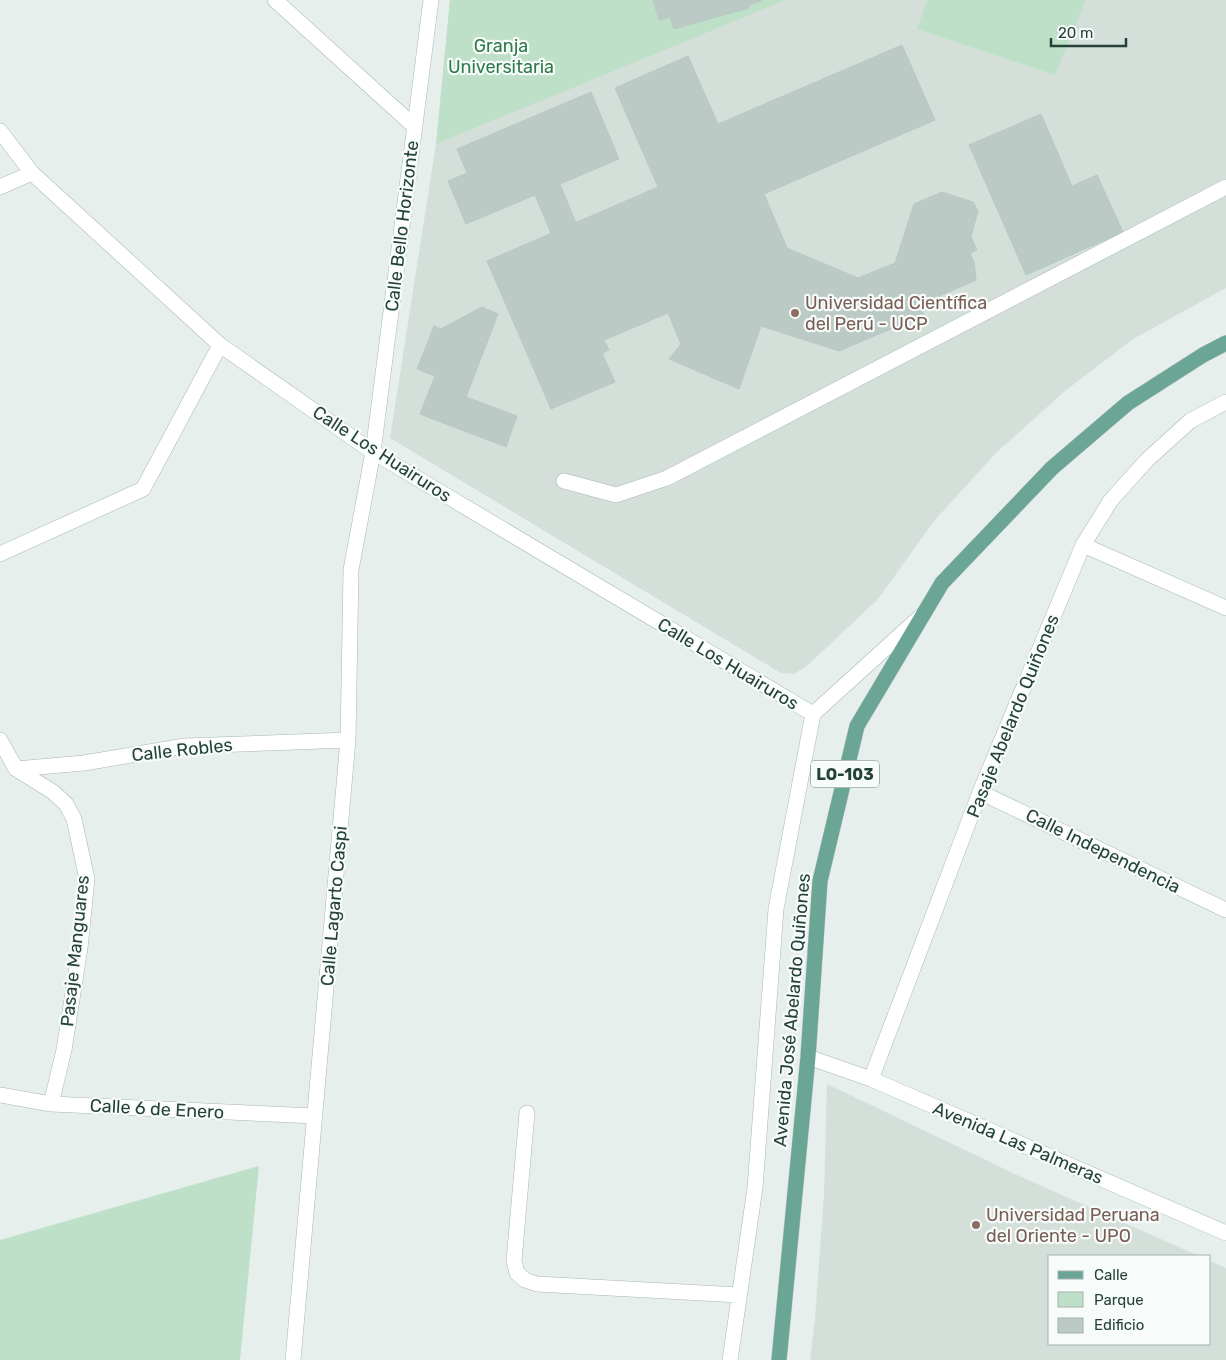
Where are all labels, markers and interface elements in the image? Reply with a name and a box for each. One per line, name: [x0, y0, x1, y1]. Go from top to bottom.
scale bar: [1051, 15, 1126, 47]
text: 20 m: [1058, 24, 1093, 42]
park label: Granja Universitaria: [448, 35, 554, 78]
street label: Calle Bello Horizonte: [381, 139, 423, 313]
place label: Universidad Científica del Perú - UCP: [805, 292, 987, 335]
marker: Universidad Científica del Perú - UCP: [789, 307, 801, 319]
street label: Calle Los Huairuros: [309, 401, 455, 507]
street label: Pasaje Abelardo Quiñones: [962, 611, 1064, 821]
street label: Calle Los Huairuros: [653, 613, 803, 715]
street label: Calle Robles: [130, 734, 234, 766]
road number: LO-103: [811, 761, 879, 788]
street label: Calle Independencia: [1022, 804, 1184, 898]
street label: Calle Lagarto Caspi: [316, 825, 352, 987]
street label: Avenida José Abelardo Quiñones: [769, 872, 815, 1148]
street label: Pasaje Manguares: [56, 874, 94, 1028]
street label: Calle 6 de Enero: [89, 1094, 225, 1124]
street label: Avenida Las Palmeras: [930, 1097, 1106, 1189]
place label: Universidad Peruana del Oriente - UPO: [986, 1204, 1160, 1247]
marker: Universidad Peruana del Oriente - UPO: [970, 1219, 982, 1231]
legend: [1048, 1255, 1211, 1345]
text: Calle: [1094, 1266, 1128, 1284]
text: Parque: [1094, 1291, 1144, 1309]
text: Edificio: [1094, 1316, 1144, 1334]

